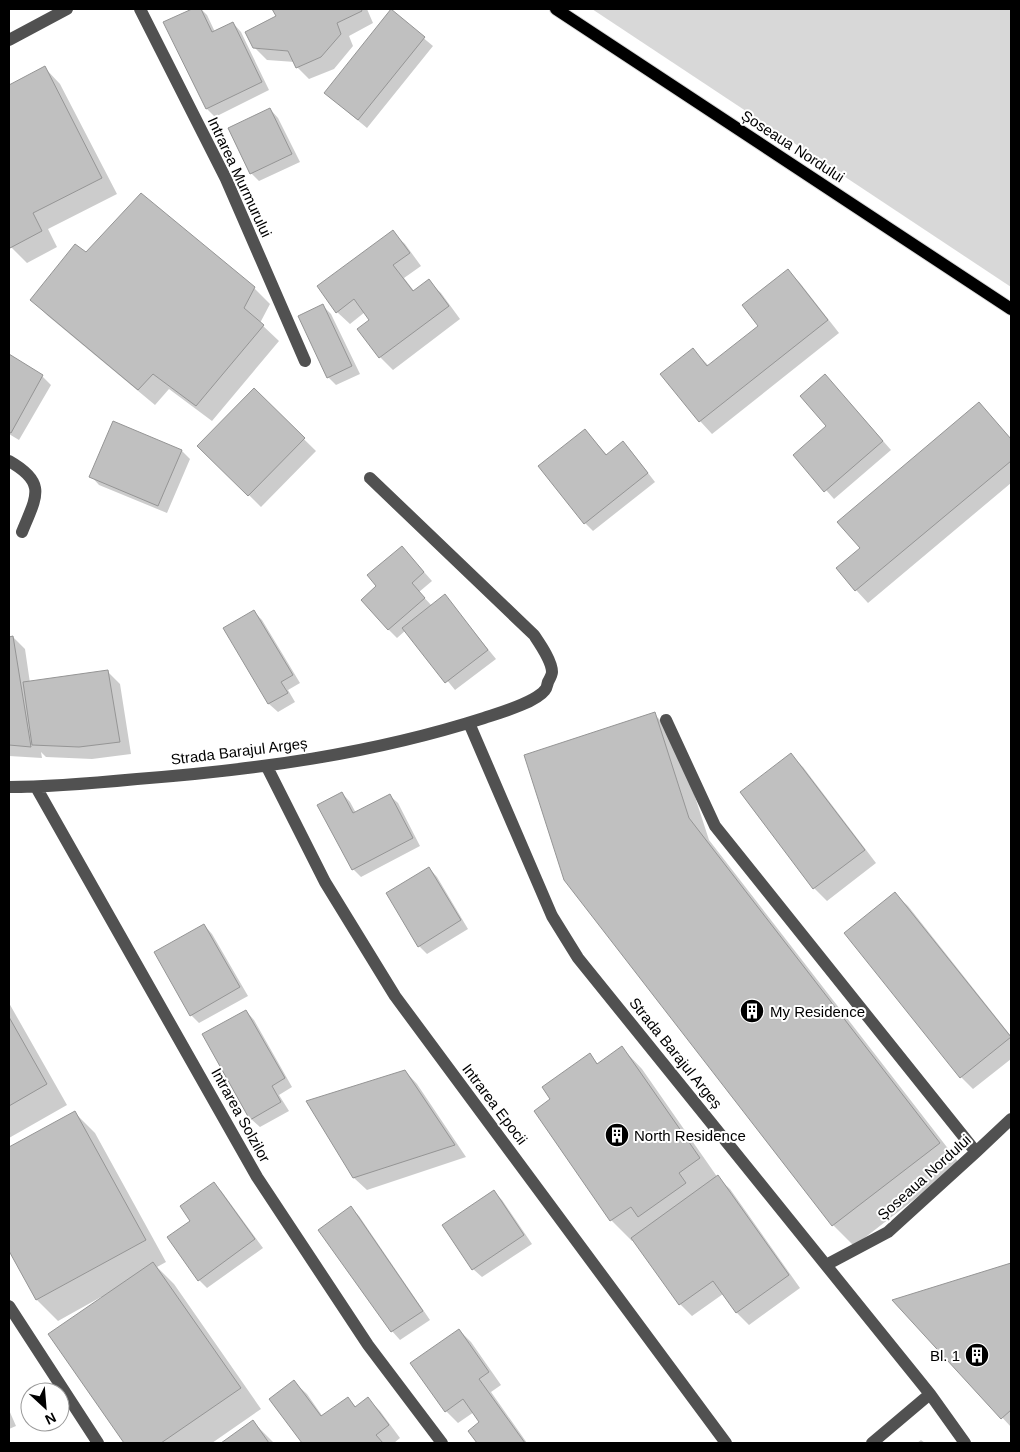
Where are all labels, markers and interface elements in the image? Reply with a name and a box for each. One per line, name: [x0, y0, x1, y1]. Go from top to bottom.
street label: Șoseaua Nordului: [738, 106, 848, 186]
street label: Intrarea Murmurului: [205, 114, 275, 240]
street label: Strada Barajul Argeș: [170, 734, 308, 768]
street label: Strada Barajul Argeș: [626, 994, 726, 1112]
building icon: My Residence: [739, 998, 765, 1024]
place label: My Residence: [770, 1003, 865, 1020]
street label: Intrarea Epocii: [459, 1060, 531, 1148]
street label: Intrarea Solzilor: [208, 1065, 274, 1165]
building icon: North Residence: [604, 1122, 630, 1148]
place label: North Residence: [634, 1127, 746, 1144]
street label: Șoseaua Nordului: [874, 1131, 974, 1223]
building icon: Bl. 1: [964, 1342, 990, 1368]
place label: Bl. 1: [930, 1347, 960, 1364]
north arrow: [20, 1382, 70, 1432]
text: N: [43, 1409, 59, 1428]

